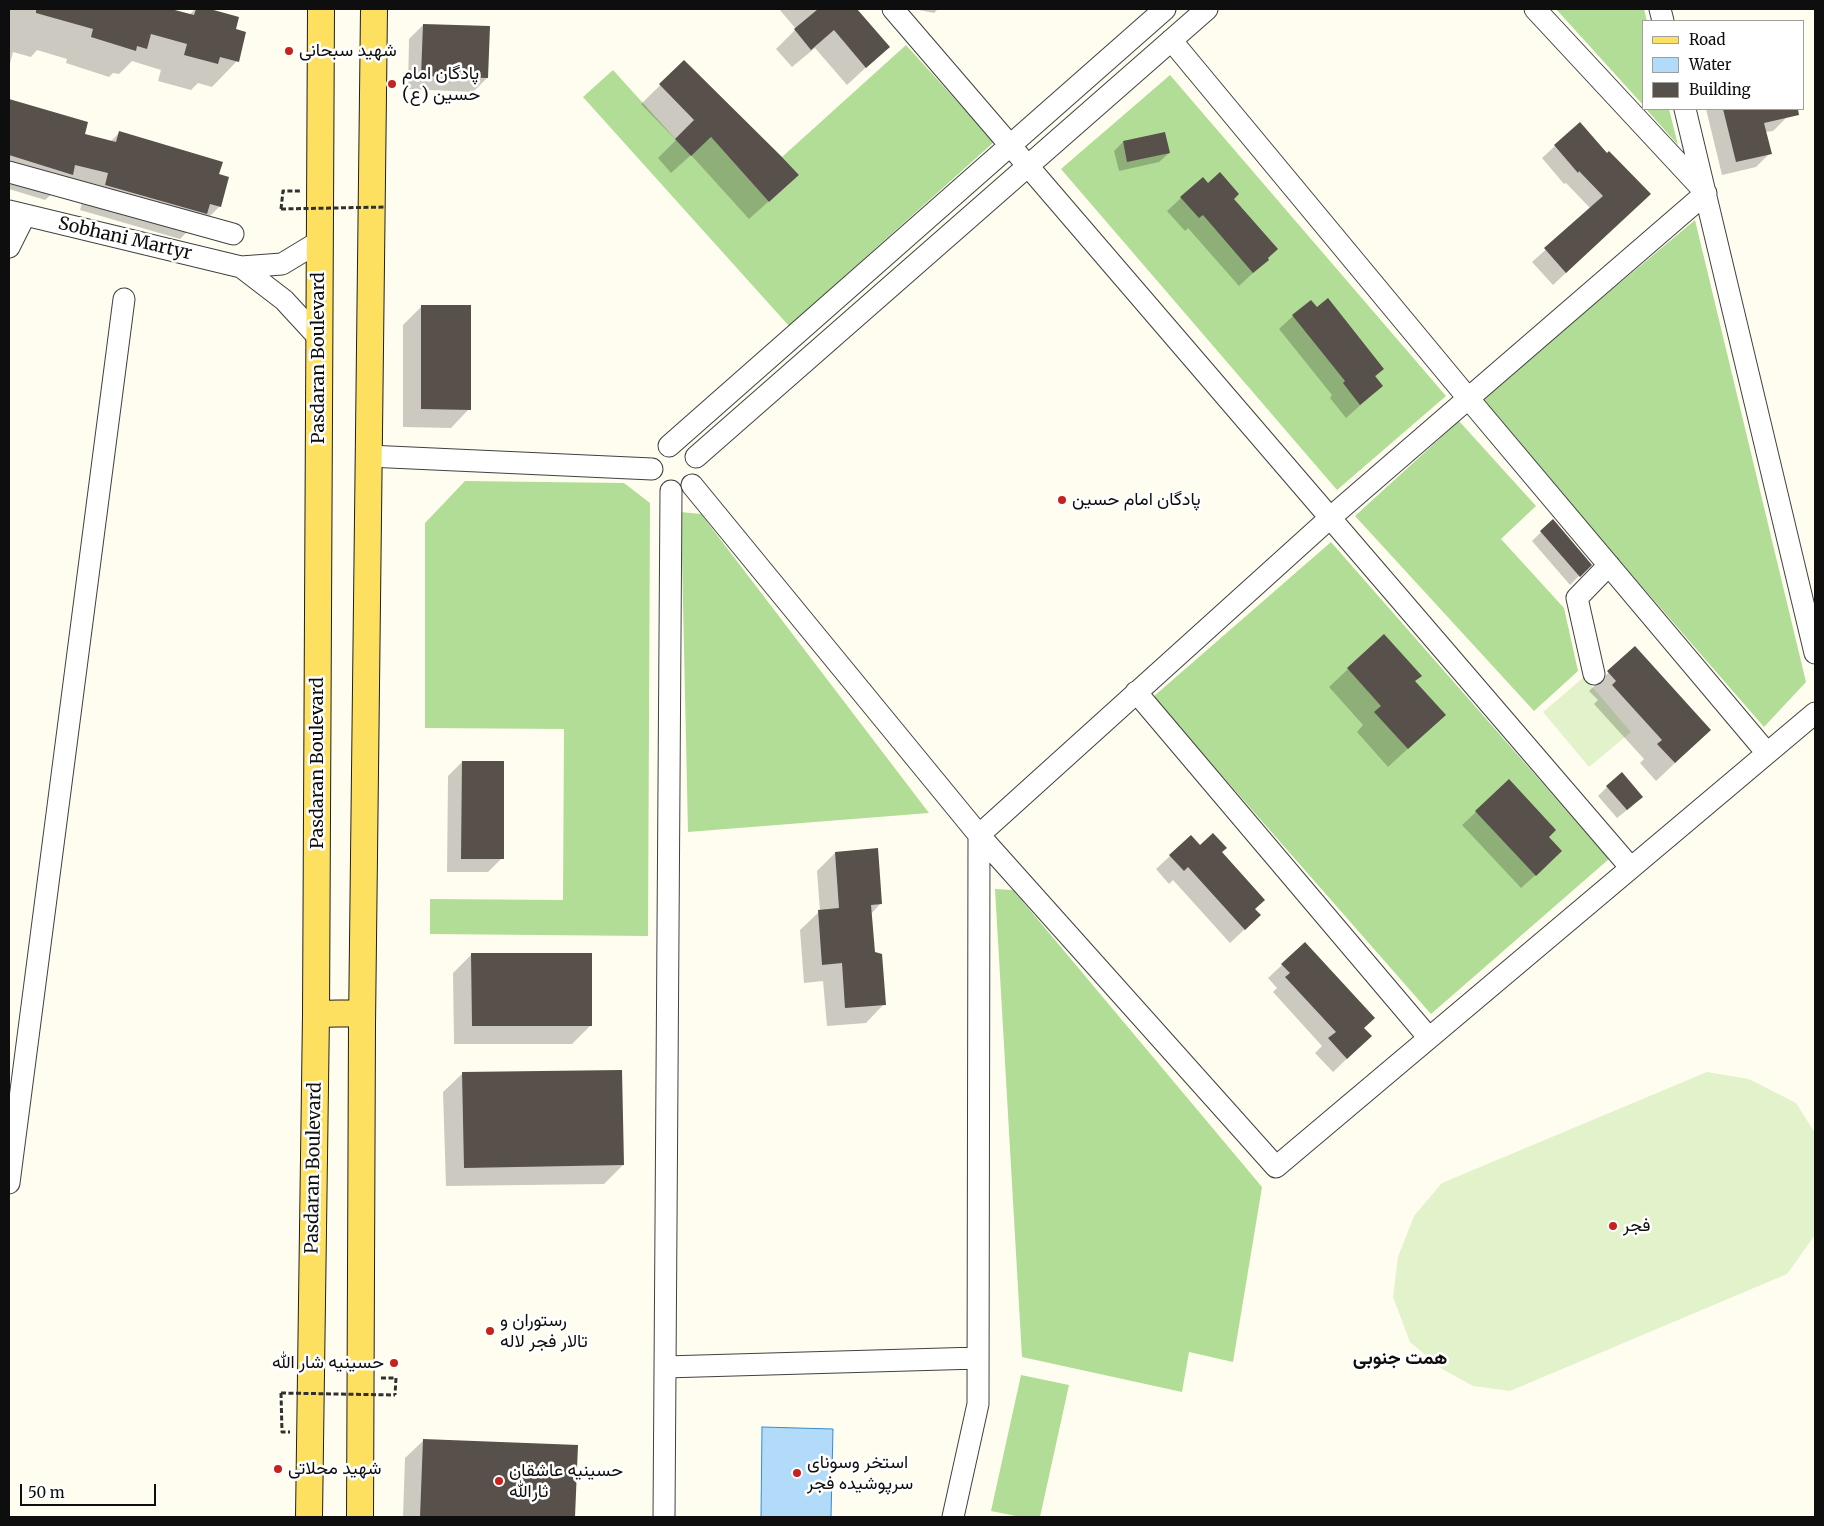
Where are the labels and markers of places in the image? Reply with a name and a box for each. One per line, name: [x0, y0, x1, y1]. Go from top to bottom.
place label: شهید سبحانی: [299, 40, 397, 62]
marker: شهید سبحانی: [283, 45, 295, 57]
place label: پادگان امام حسین (ع): [402, 63, 480, 106]
marker: پادگان امام حسین (ع): [386, 78, 398, 90]
place label: پادگان امام حسین: [1072, 489, 1201, 511]
marker: پادگان امام حسین: [1056, 494, 1068, 506]
place label: فجر: [1623, 1215, 1650, 1237]
marker: فجر: [1607, 1220, 1619, 1232]
place label: رستوران و تالار فجر لاله: [500, 1310, 588, 1352]
marker: رستوران و تالار فجر لاله: [484, 1325, 496, 1337]
place label: حسینیه شار الله: [272, 1352, 384, 1374]
marker: حسینیه شار الله: [388, 1357, 400, 1369]
place label: استخر وسونای سرپوشیده فجر: [807, 1452, 913, 1495]
place label: شهید محلاتی: [288, 1458, 381, 1480]
place label: حسینیه عاشقان ثارالله: [509, 1460, 623, 1502]
marker: شهید محلاتی: [272, 1463, 284, 1475]
marker: استخر وسونای سرپوشیده فجر: [791, 1467, 803, 1479]
marker: حسینیه عاشقان ثارالله: [493, 1475, 505, 1487]

